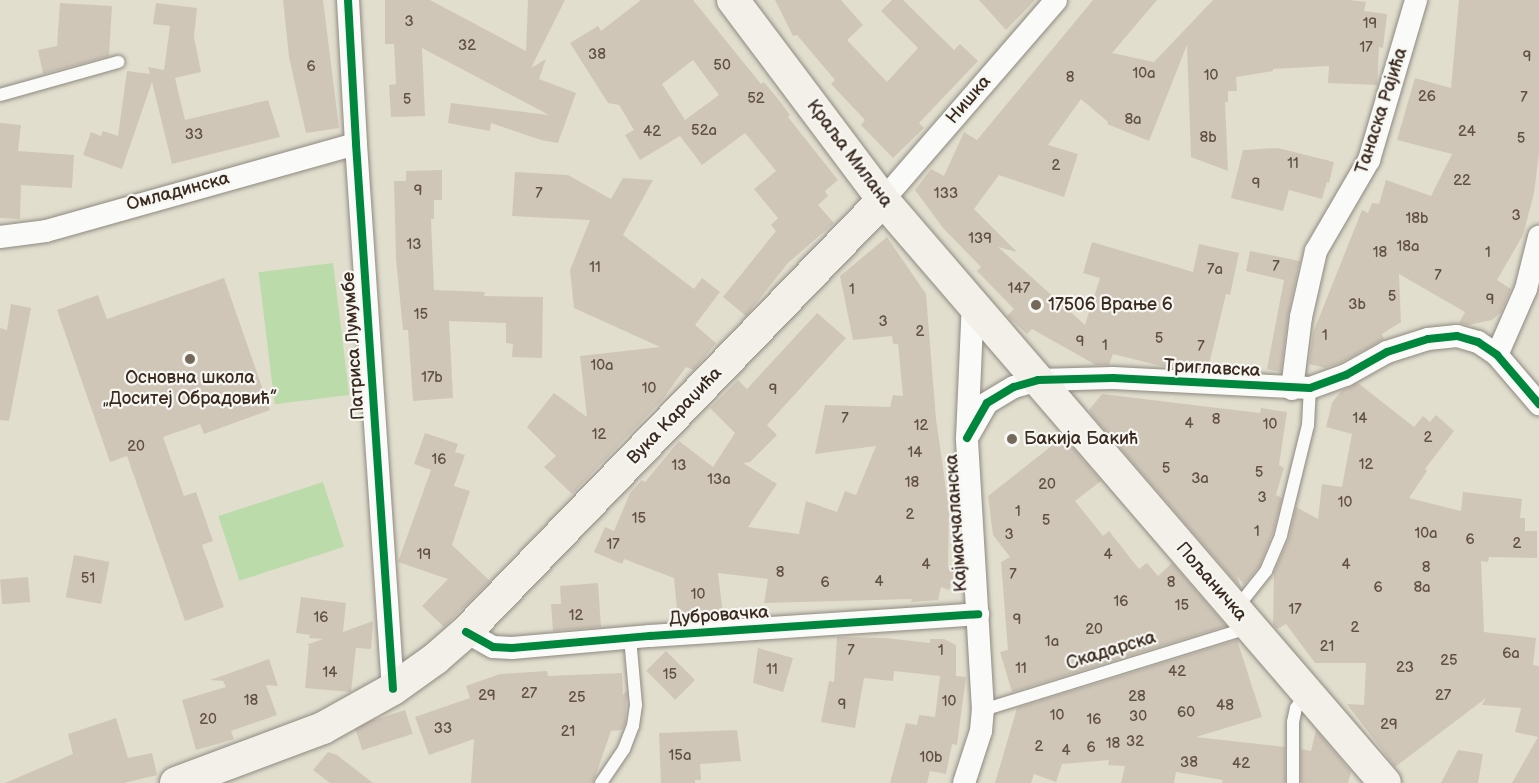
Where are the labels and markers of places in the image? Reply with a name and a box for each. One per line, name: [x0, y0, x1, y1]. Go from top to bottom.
place label: 17506 Врање 6: [1048, 294, 1173, 316]
marker: 17506 Врање 6: [1029, 298, 1043, 312]
marker: Основна школа „Доситеј Обрадовић”: [183, 352, 197, 366]
place label: Основна школа „Доситеј Обрадовић”: [103, 368, 277, 410]
place label: Бакија Бакић: [1024, 428, 1138, 450]
marker: Бакија Бакић: [1005, 432, 1019, 446]

